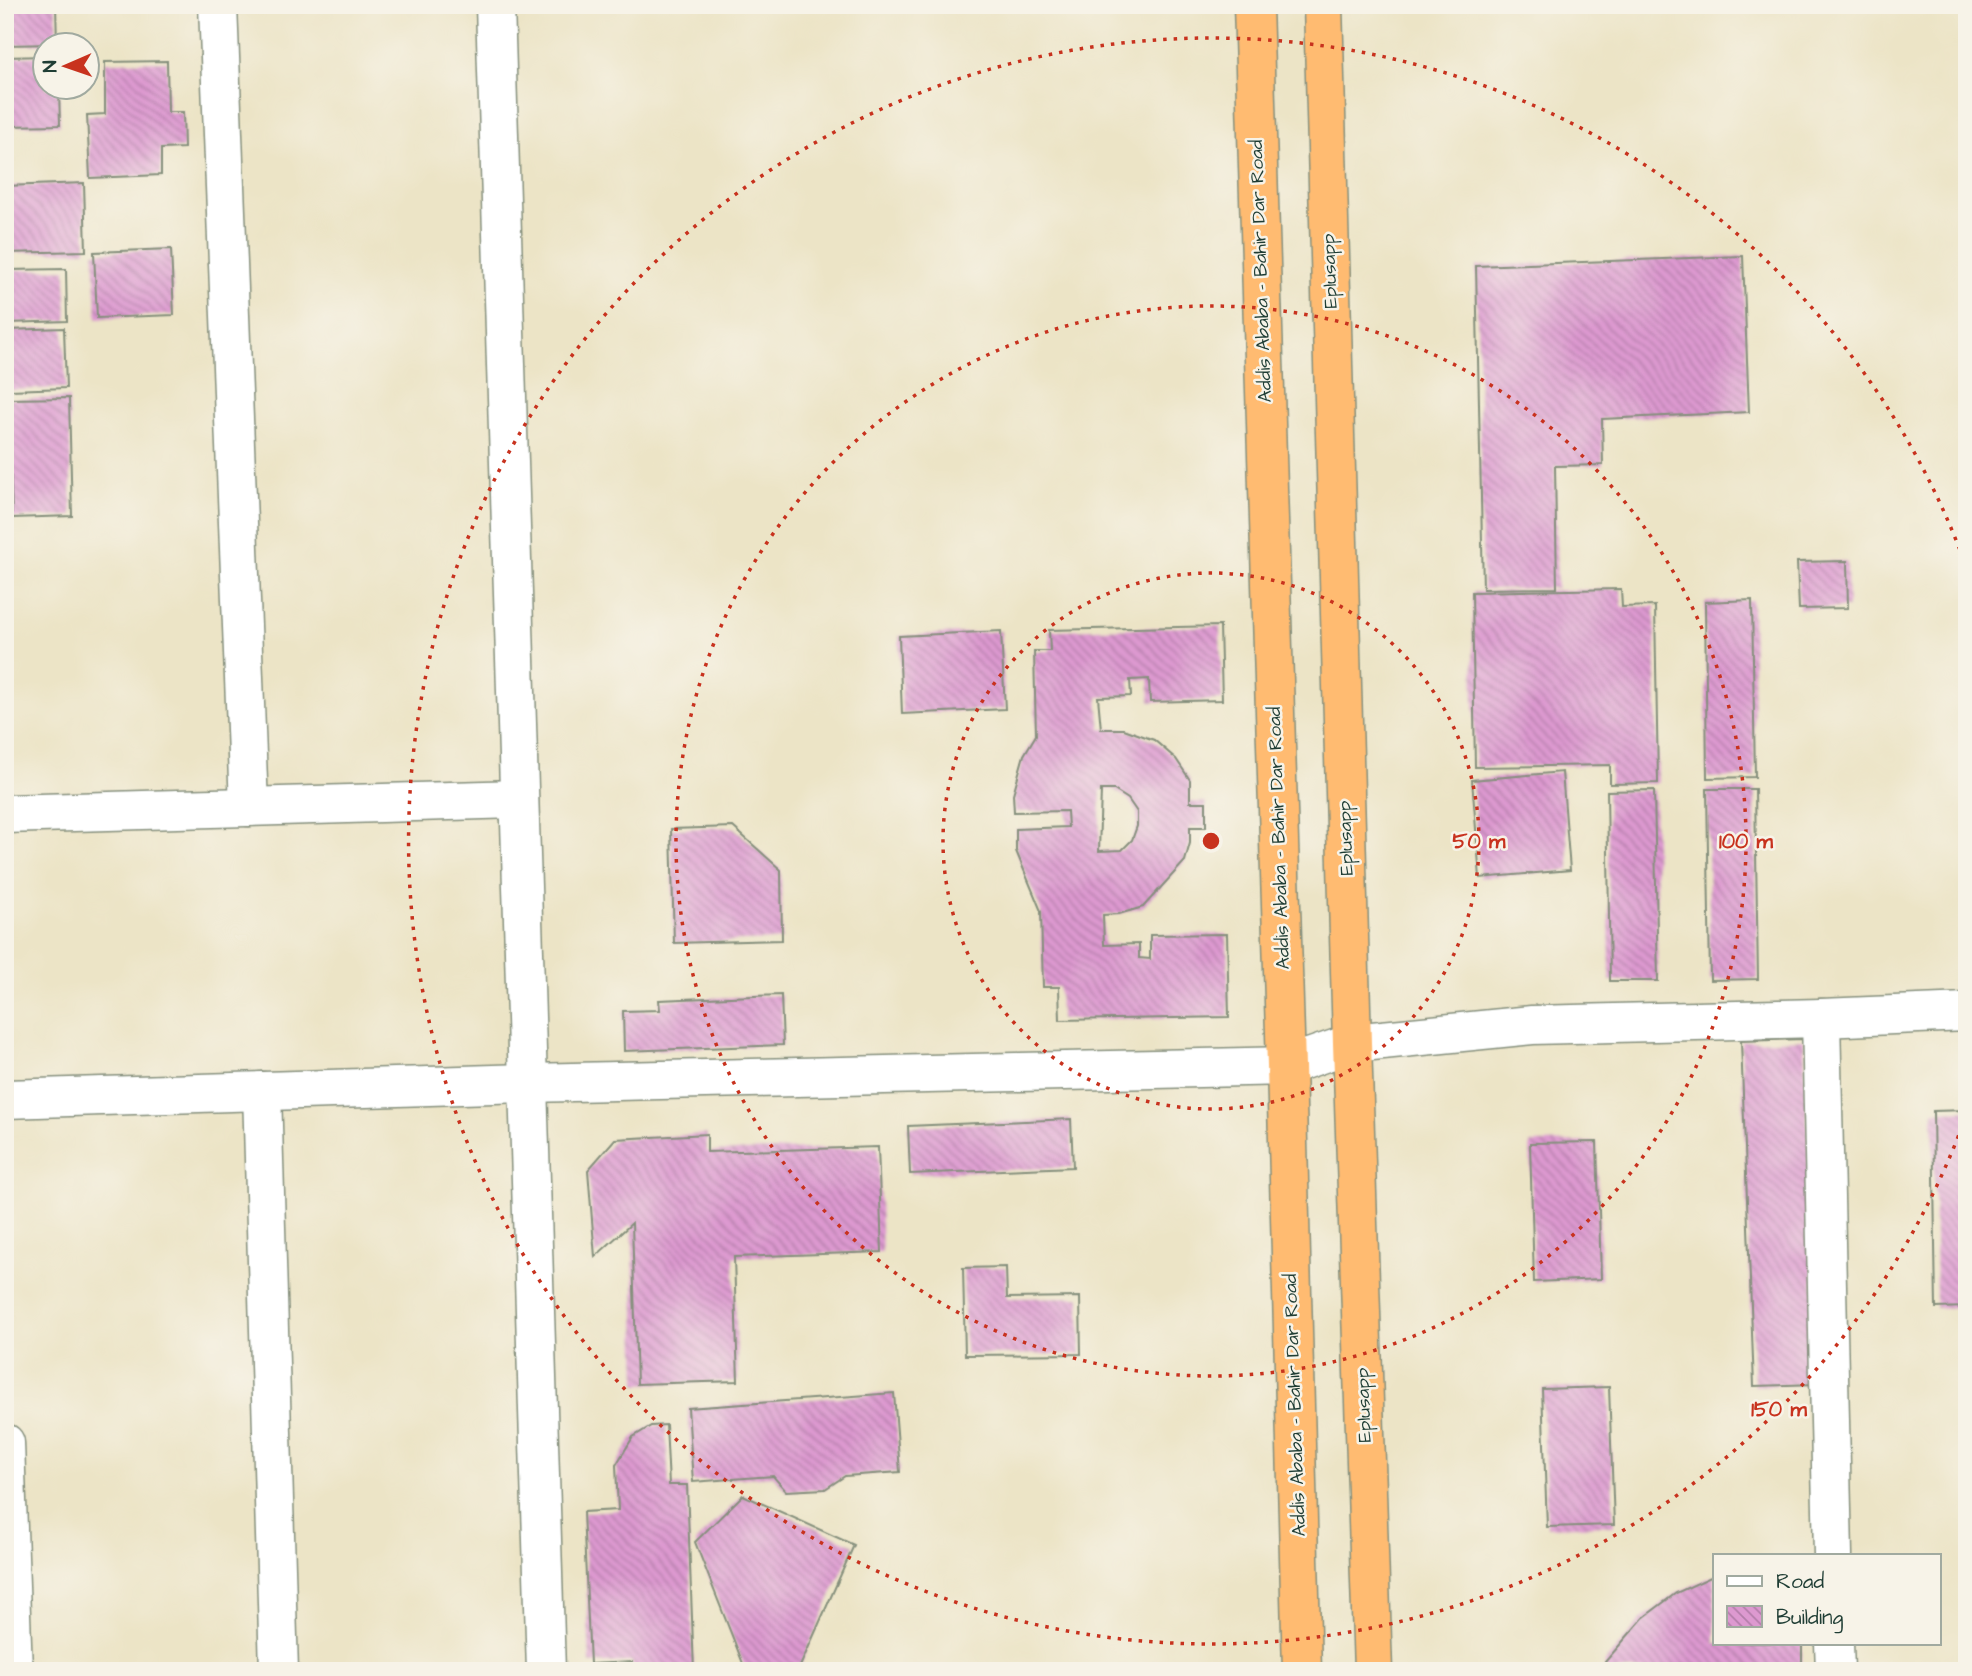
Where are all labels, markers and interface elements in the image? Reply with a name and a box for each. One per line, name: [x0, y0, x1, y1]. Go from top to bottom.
north arrow: [32, 32, 102, 102]
text: N: [37, 60, 64, 73]
street label: Addis Ababa - Bahir Dar Road: [1243, 139, 1279, 403]
street label: Eplusapp: [1315, 233, 1345, 309]
street label: Addis Ababa - Bahir Dar Road: [1261, 706, 1297, 970]
street label: Eplusapp: [1331, 800, 1361, 876]
text: 50 m: [1453, 827, 1506, 856]
text: 100 m: [1719, 827, 1774, 856]
centre of rings: [1199, 829, 1223, 853]
street label: Addis Ababa - Bahir Dar Road: [1277, 1273, 1313, 1537]
street label: Eplusapp: [1349, 1367, 1379, 1443]
text: 150 m: [1751, 1395, 1807, 1424]
legend: [1713, 1554, 1940, 1644]
text: Road: [1776, 1567, 1824, 1596]
text: Building: [1776, 1603, 1844, 1634]

